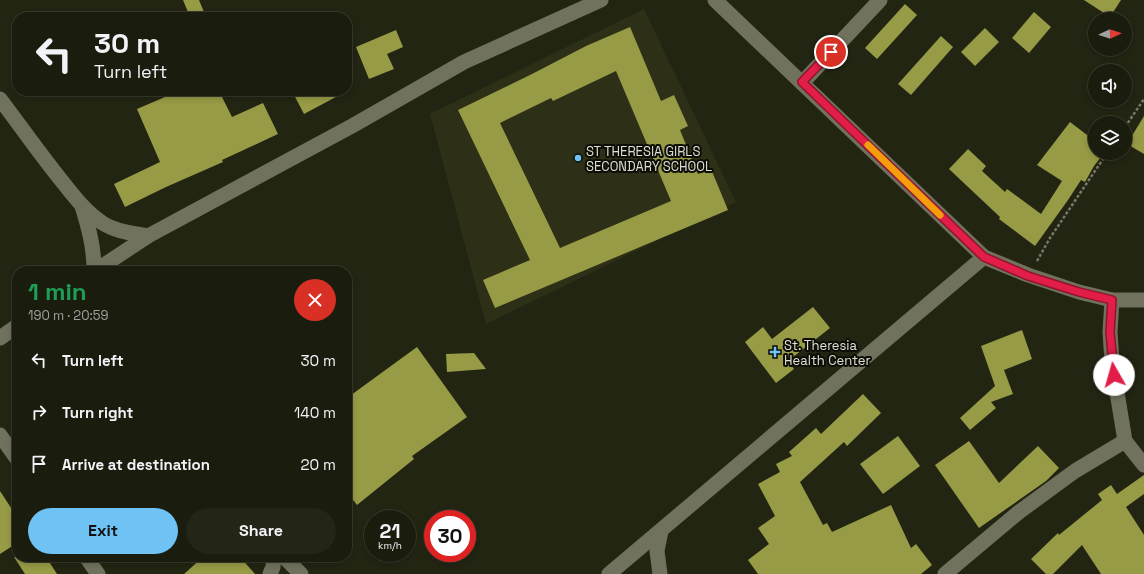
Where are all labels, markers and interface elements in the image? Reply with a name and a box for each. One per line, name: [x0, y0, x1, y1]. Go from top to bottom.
north arrow: [1088, 12, 1132, 56]
map controls: [1088, 12, 1132, 160]
text: 30 m: [94, 25, 160, 61]
icon: left: [28, 28, 80, 80]
pin: [814, 35, 848, 69]
icon: arrive: [820, 41, 842, 63]
text: Turn left: [94, 60, 167, 83]
button: sound: [1088, 64, 1132, 108]
button: layers: [1088, 116, 1132, 160]
place label: ST THERESIA GIRLS SECONDARY SCHOOL: [586, 143, 712, 175]
marker: ST THERESIA GIRLS SECONDARY SCHOOL: [573, 153, 583, 163]
text: 1 min: [28, 276, 87, 307]
button: close: [294, 279, 336, 321]
text: 190 m · 20:59: [28, 307, 109, 324]
place label: St. Theresia Health Center: [784, 337, 870, 369]
marker: St. Theresia Health Center: [769, 346, 781, 358]
icon: left: [28, 349, 50, 371]
text: Turn left: [62, 351, 124, 370]
text: 30 m: [301, 351, 336, 370]
position arrow: [1093, 354, 1135, 396]
icon: right: [28, 401, 50, 423]
text: Turn right: [62, 403, 133, 422]
text: 140 m: [294, 403, 336, 422]
icon: arrive: [28, 453, 50, 475]
text: Arrive at destination: [62, 455, 210, 474]
text: 20 m: [301, 455, 336, 474]
button: Exit: [28, 508, 178, 554]
button: Share: [186, 508, 336, 554]
speed limit sign: 30: [424, 510, 476, 562]
text: 21: [380, 518, 400, 544]
text: km/h: [378, 539, 402, 552]

